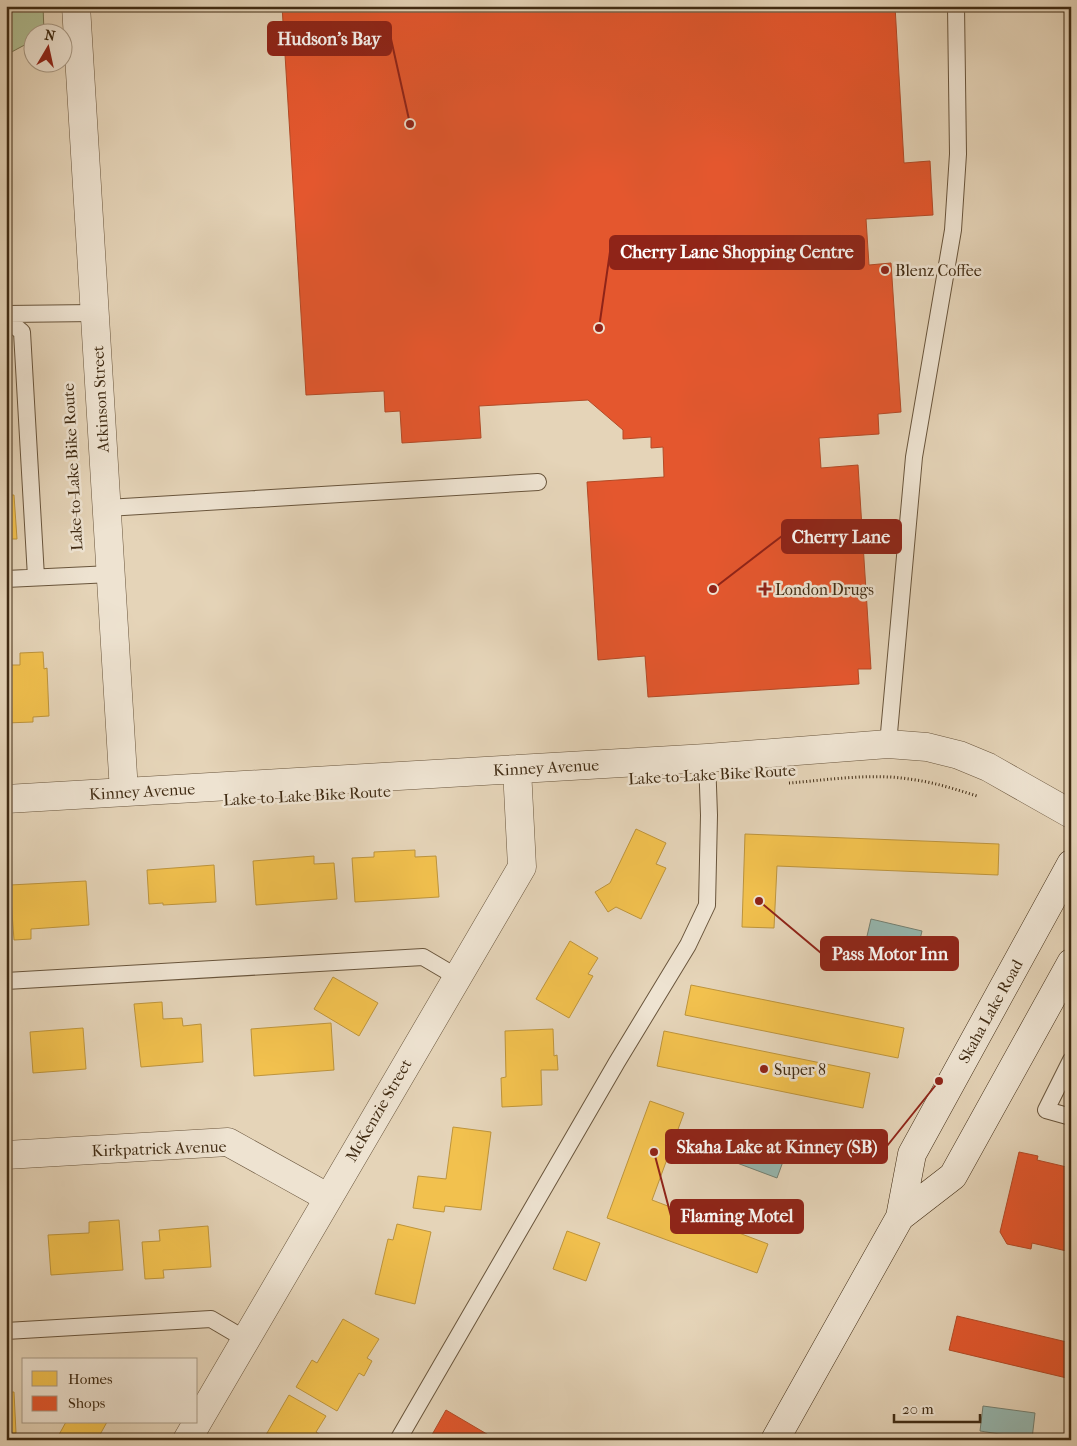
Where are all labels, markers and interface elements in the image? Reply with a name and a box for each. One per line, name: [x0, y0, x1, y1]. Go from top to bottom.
north arrow: [22, 22, 72, 72]
callout: Hudson's Bay: [268, 22, 391, 55]
text: N: [43, 26, 57, 45]
text: Hudson's Bay: [277, 29, 382, 50]
callout: Cherry Lane Shopping Centre: [610, 236, 864, 269]
text: Cherry Lane Shopping Centre: [620, 242, 854, 263]
place label: Blenz Coffee: [895, 261, 982, 280]
marker: Blenz Coffee: [879, 264, 891, 276]
street label: Atkinson Street: [88, 345, 113, 454]
street label: Lake-to-Lake Bike Route: [59, 382, 86, 551]
callout: Cherry Lane: [782, 520, 901, 553]
text: Cherry Lane: [792, 527, 890, 548]
place label: London Drugs: [775, 580, 874, 599]
marker: London Drugs: [759, 583, 771, 595]
street label: Kinney Avenue: [493, 755, 600, 780]
street label: Lake-to-Lake Bike Route: [628, 761, 797, 788]
street label: Kinney Avenue: [89, 779, 196, 804]
street label: Lake-to-Lake Bike Route: [223, 782, 392, 809]
callout: Pass Motor Inn: [821, 937, 958, 970]
text: Pass Motor Inn: [832, 944, 949, 965]
street label: Skaha Lake Road: [954, 956, 1027, 1066]
street label: McKenzie Street: [341, 1055, 416, 1165]
place label: Super 8: [774, 1060, 826, 1079]
marker: Super 8: [758, 1063, 770, 1075]
callout: Skaha Lake at Kinney (SB): [666, 1130, 887, 1163]
street label: Kirkpatrick Avenue: [91, 1137, 227, 1160]
text: Skaha Lake at Kinney (SB): [676, 1137, 878, 1158]
callout: Flaming Motel: [671, 1200, 803, 1233]
text: Flaming Motel: [680, 1206, 794, 1227]
legend: [22, 1358, 198, 1424]
text: Homes: [68, 1370, 113, 1388]
scale bar: [894, 1391, 981, 1423]
text: Shops: [68, 1394, 106, 1412]
text: 20 m: [902, 1400, 934, 1418]

